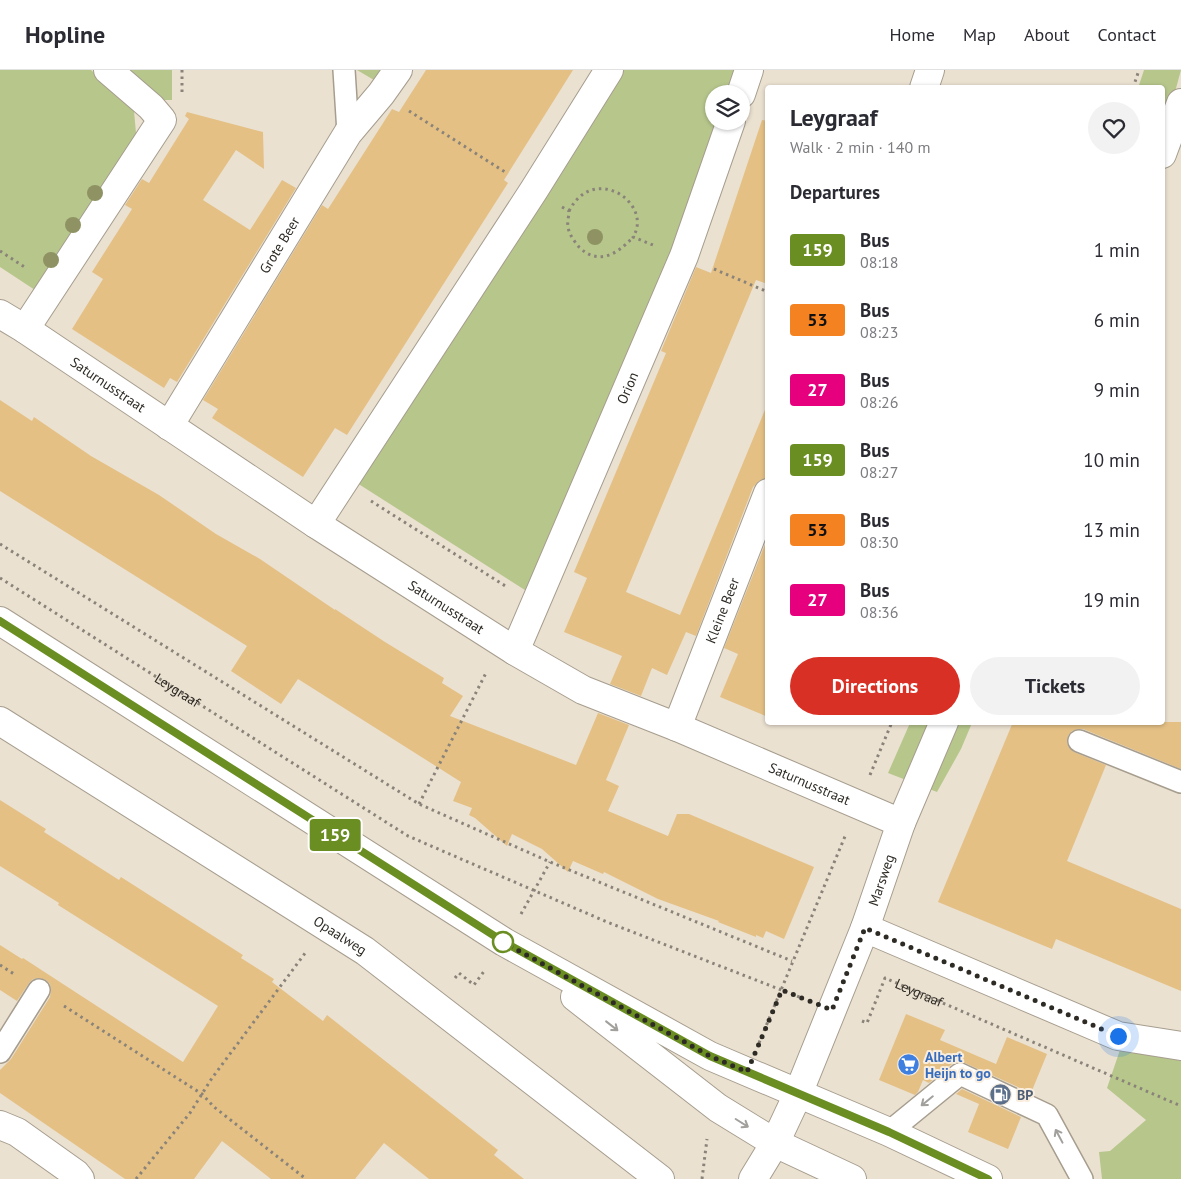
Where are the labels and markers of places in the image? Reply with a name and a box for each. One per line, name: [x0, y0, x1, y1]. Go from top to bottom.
unlabelled marker: [492, 931, 514, 953]
place label: Albert Heijn to go: [925, 1048, 991, 1082]
supermarket icon: Albert Heijn to go: [897, 1053, 921, 1077]
fuel station icon: BP: [989, 1083, 1013, 1107]
place label: BP: [1017, 1086, 1033, 1104]

